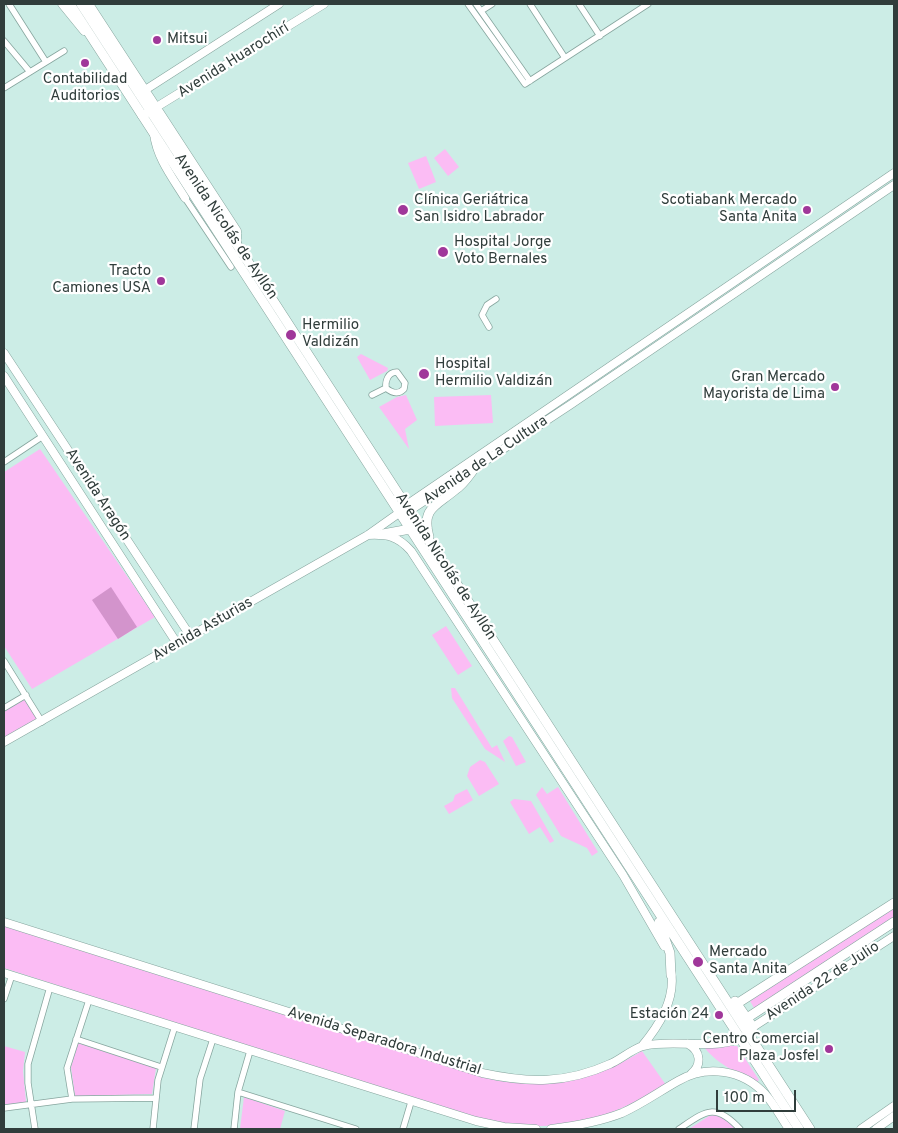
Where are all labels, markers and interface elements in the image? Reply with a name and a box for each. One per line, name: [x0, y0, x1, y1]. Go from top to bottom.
street label: Avenida Huarochirí: [175, 19, 293, 103]
place label: Mitsui: [167, 31, 208, 49]
marker: Mitsui: [151, 34, 163, 46]
marker: Contabilidad Auditorios: [79, 57, 91, 69]
place label: Contabilidad Auditorios: [43, 71, 127, 106]
street label: Avenida Nicolás de Ayllón: [169, 151, 281, 303]
place label: Clínica Geriátrica San Isidro Labrador: [414, 192, 544, 227]
place label: Scotiabank Mercado Santa Anita: [661, 192, 797, 227]
marker: Clínica Geriátrica San Isidro Labrador: [396, 203, 410, 217]
marker: Scotiabank Mercado Santa Anita: [801, 204, 813, 216]
place label: Hospital Jorge Voto Bernales: [454, 234, 551, 269]
marker: Hospital Jorge Voto Bernales: [436, 245, 450, 259]
place label: Tracto Camiones USA: [52, 263, 151, 298]
marker: Tracto Camiones USA: [155, 275, 167, 287]
place label: Hermilio Valdizán: [302, 317, 359, 352]
marker: Hermilio Valdizán: [284, 328, 298, 342]
place label: Hospital Hermilio Valdizán: [435, 356, 552, 391]
marker: Hospital Hermilio Valdizán: [417, 367, 431, 381]
place label: Gran Mercado Mayorista de Lima: [703, 369, 825, 404]
marker: Gran Mercado Mayorista de Lima: [829, 381, 841, 393]
street label: Avenida de La Cultura: [420, 413, 552, 509]
street label: Avenida Aragón: [60, 445, 134, 545]
street label: Avenida Nicolás de Ayllón: [391, 490, 499, 644]
street label: Avenida Asturias: [150, 594, 256, 666]
street label: Avenida 22 de Julio: [763, 939, 883, 1025]
place label: Mercado Santa Anita: [709, 944, 787, 979]
marker: Mercado Santa Anita: [691, 955, 705, 969]
street label: Avenida Separadora Industrial: [285, 1004, 483, 1080]
place label: Estación 24: [630, 1006, 709, 1024]
marker: Estación 24: [713, 1009, 725, 1021]
place label: Centro Comercial Plaza Josfel: [703, 1031, 819, 1066]
marker: Centro Comercial Plaza Josfel: [823, 1043, 835, 1055]
scale bar: [718, 1080, 798, 1112]
text: 100 m: [724, 1089, 765, 1108]

